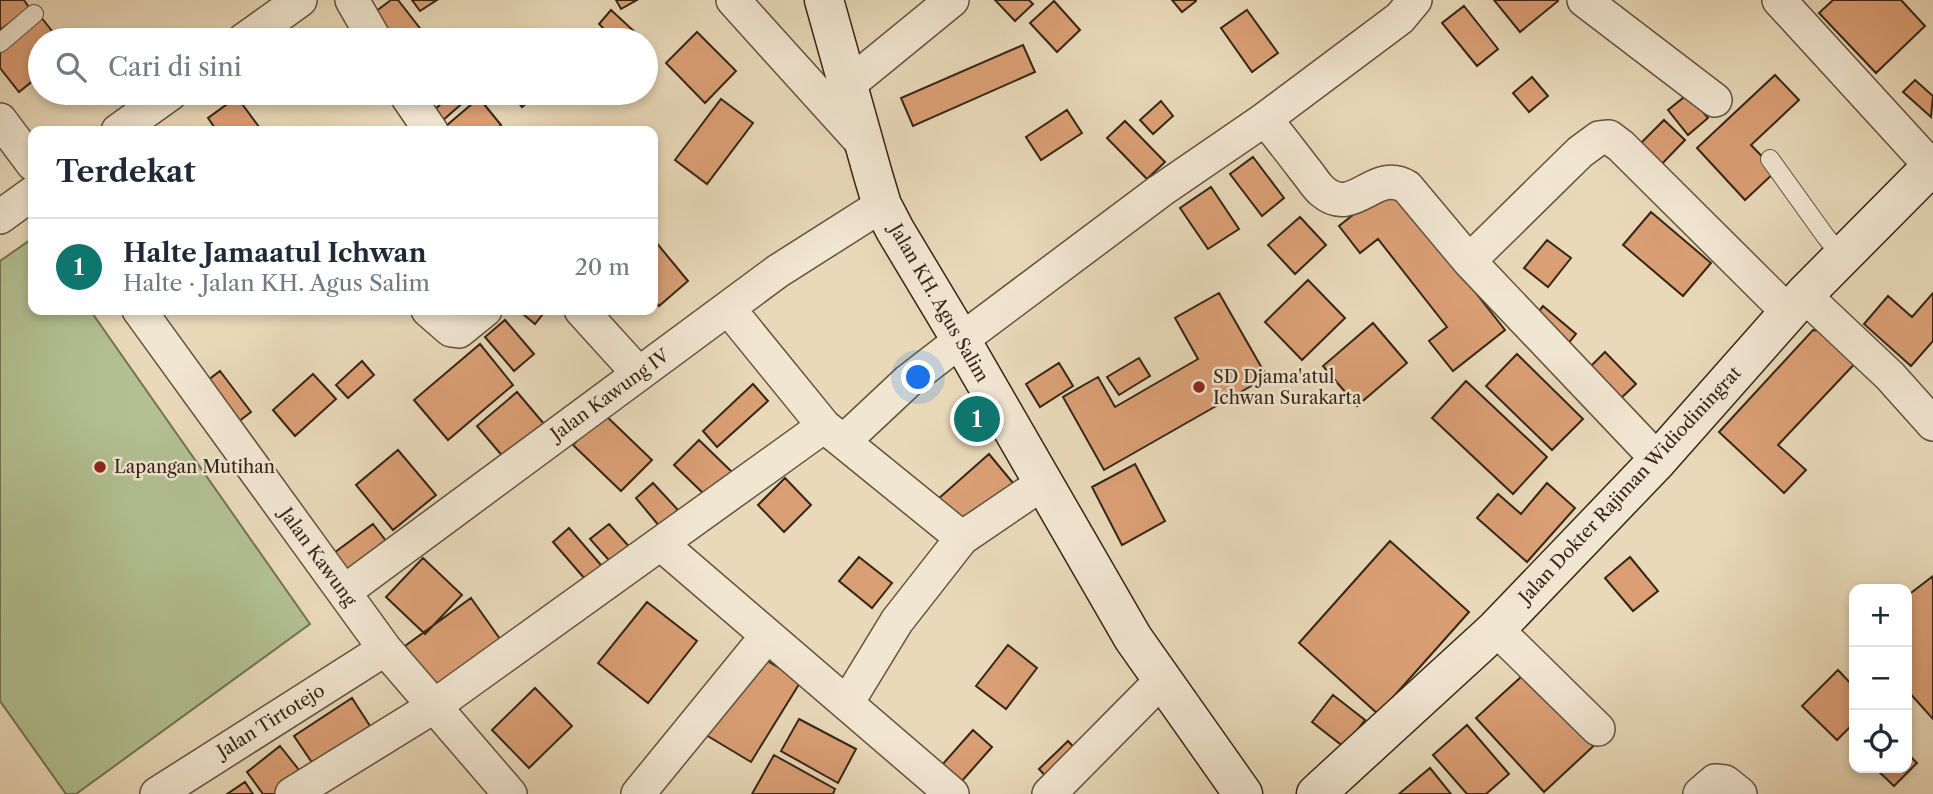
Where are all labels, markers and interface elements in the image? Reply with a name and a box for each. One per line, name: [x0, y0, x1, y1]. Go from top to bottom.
search box: [28, 28, 658, 105]
icon: search: [52, 48, 90, 86]
text: Cari di sini: [108, 51, 242, 83]
text: Terdekat: [56, 153, 196, 190]
street label: Jalan KH. Agus Salim: [883, 217, 993, 386]
text: Halte Jamaatul Ichwan: [123, 237, 427, 269]
text: 1: [74, 253, 84, 281]
text: 20 m: [575, 253, 630, 281]
text: Halte · Jalan KH. Agus Salim: [123, 269, 430, 297]
street label: Jalan Kawung IV: [544, 344, 674, 447]
your location: [901, 360, 935, 394]
street label: Jalan Dokter Rajiman Widiodiningrat: [1512, 362, 1746, 610]
place label: SD Djama'atul Ichwan Surakarta: [1213, 366, 1362, 409]
marker: SD Djama'atul Ichwan Surakarta: [1191, 379, 1207, 395]
pin: 1: [954, 393, 1000, 445]
place label: Lapangan Mutihan: [114, 456, 275, 478]
marker: Lapangan Mutihan: [92, 459, 108, 475]
street label: Jalan Kawung: [273, 501, 361, 611]
map controls: [1849, 584, 1912, 773]
button: +: [1849, 584, 1912, 647]
button: −: [1849, 647, 1912, 710]
street label: Jalan Tirtotejo: [211, 679, 329, 764]
button: locate: [1849, 710, 1912, 773]

